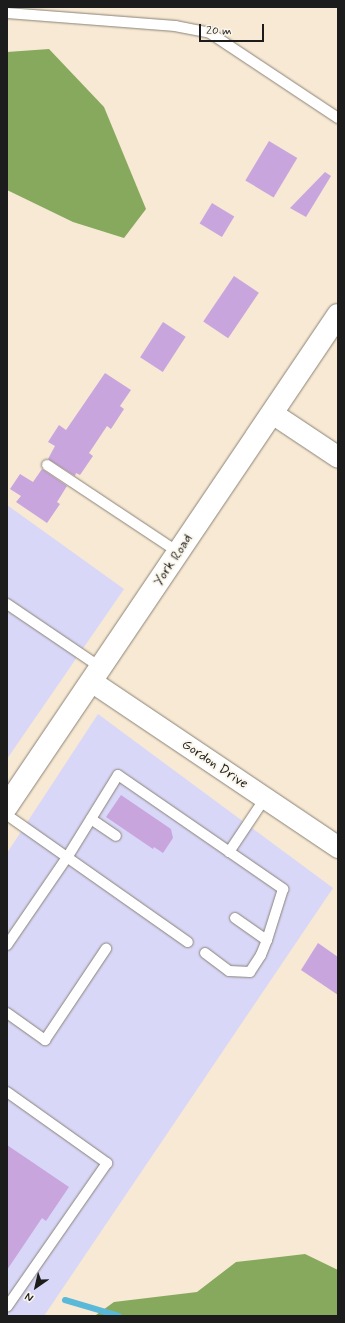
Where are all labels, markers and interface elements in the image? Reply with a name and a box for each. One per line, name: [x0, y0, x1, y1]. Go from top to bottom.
scale bar: [201, 16, 266, 42]
text: 20 m: [206, 23, 232, 39]
street label: York Road: [150, 531, 196, 589]
street label: Gordon Drive: [179, 736, 251, 792]
north arrow: [16, 1267, 56, 1307]
text: N: [22, 1289, 36, 1305]

